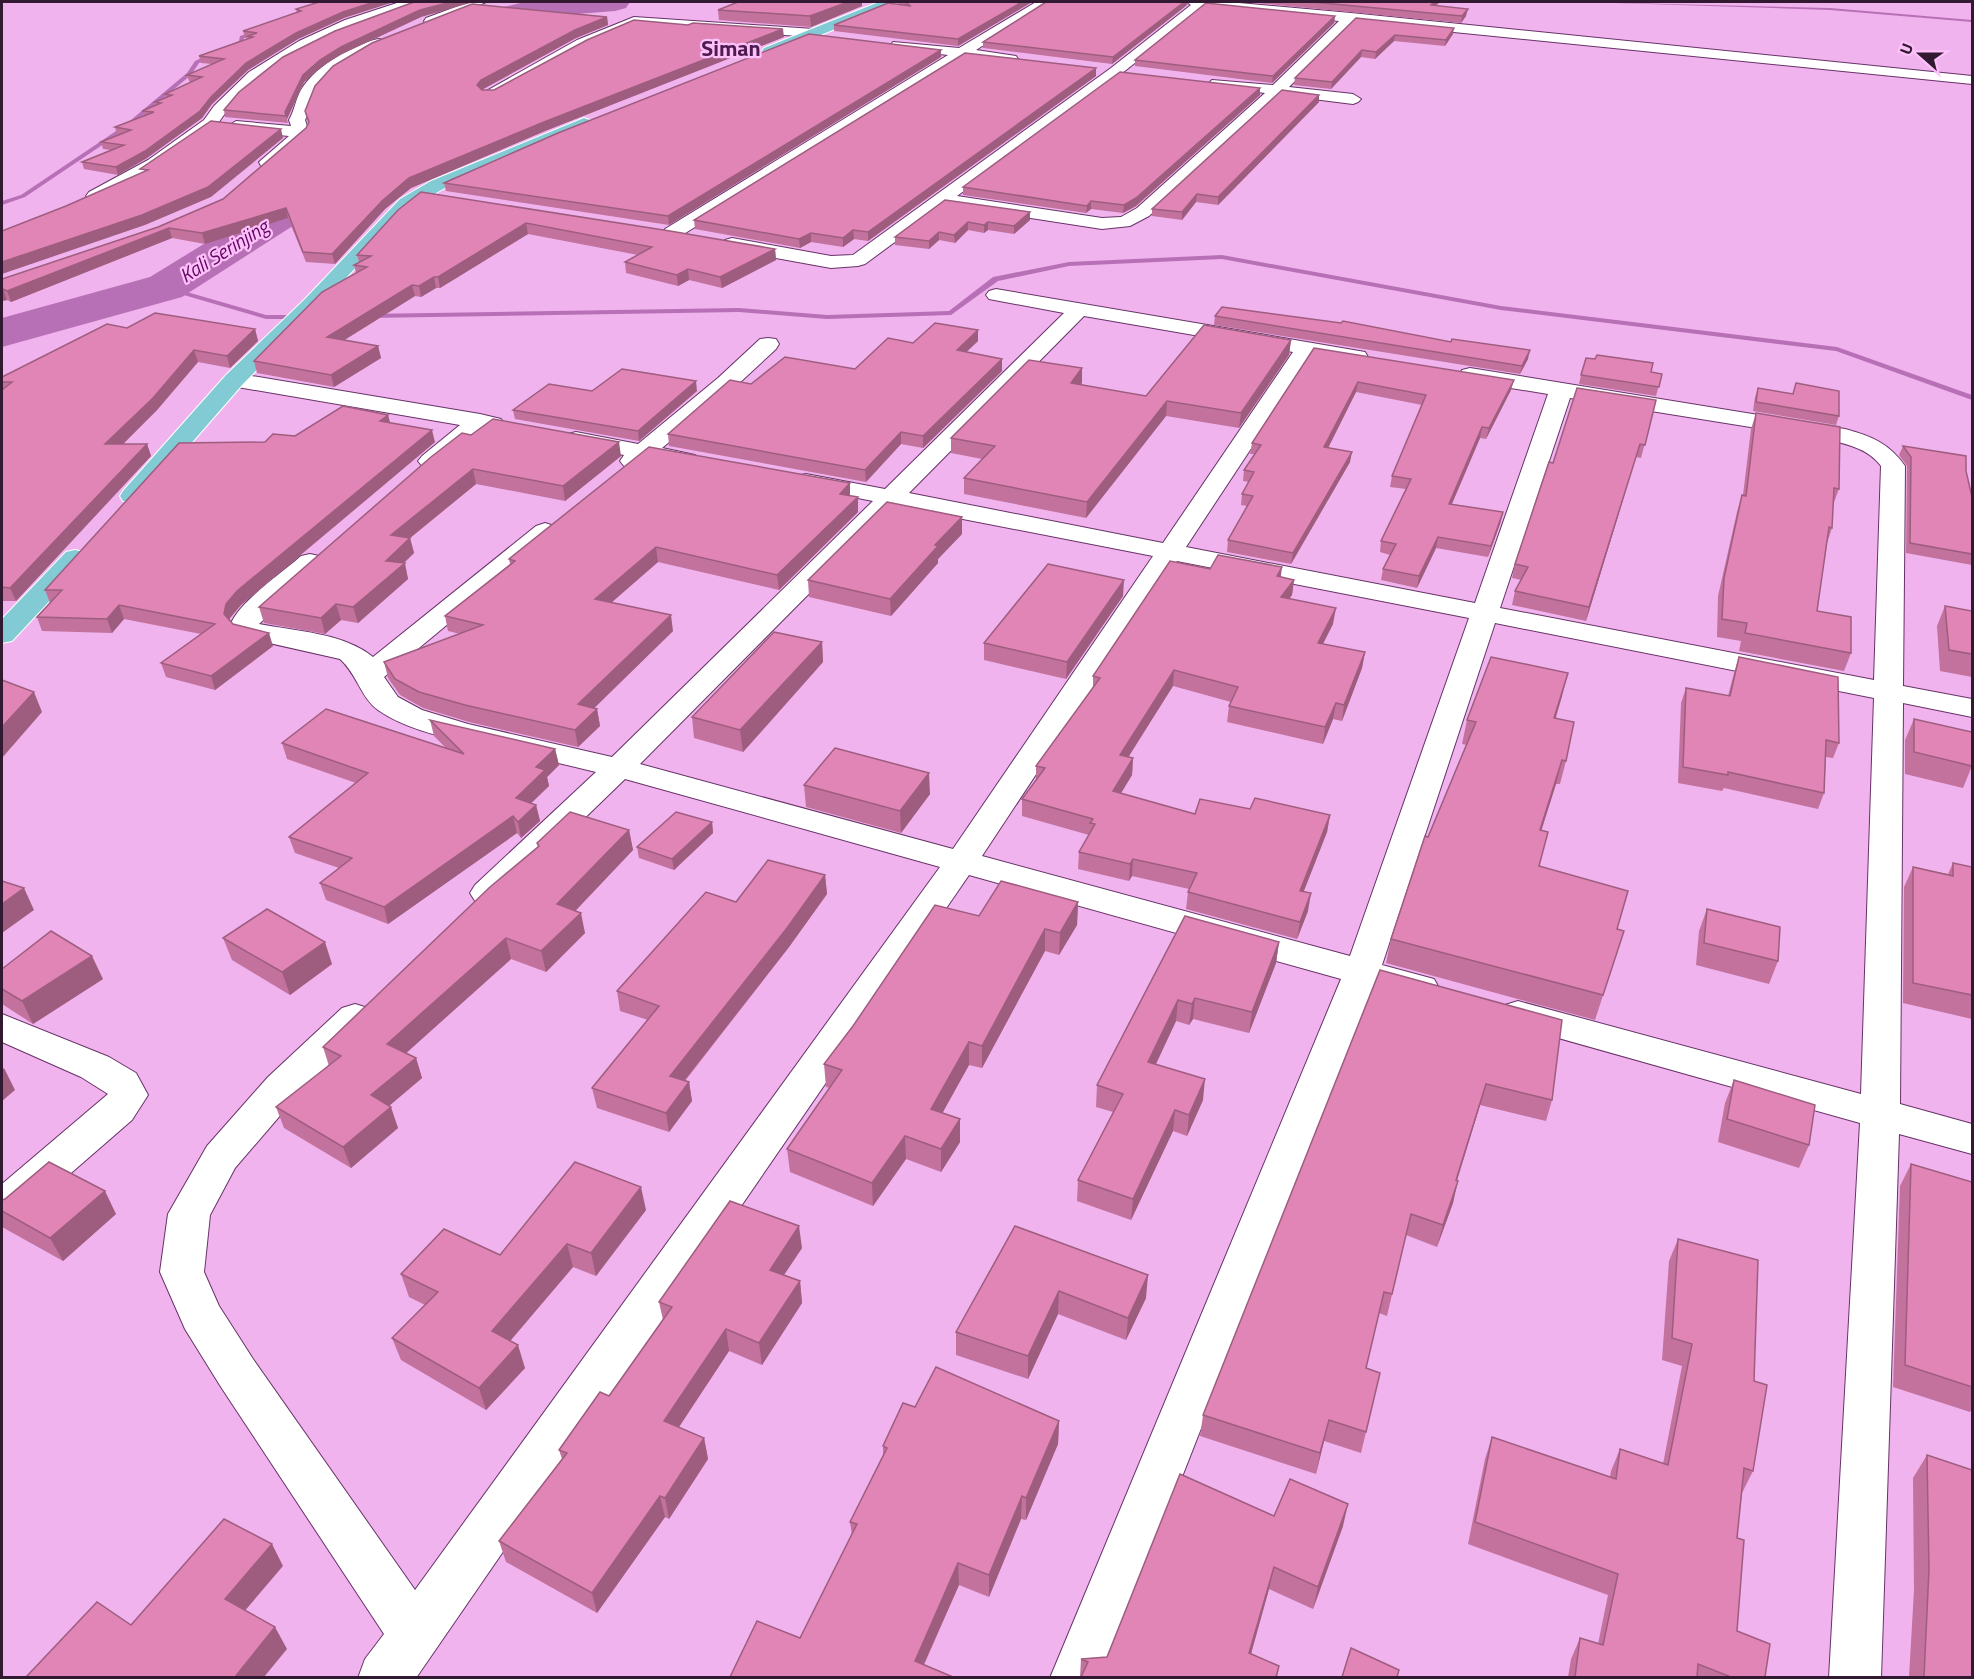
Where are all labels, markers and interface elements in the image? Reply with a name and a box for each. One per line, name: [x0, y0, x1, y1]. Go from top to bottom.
north arrow: [1890, 24, 1950, 84]
district label: Siman: [701, 31, 761, 65]
text: U: [1893, 39, 1919, 58]
water label: Kali Serinjing: [173, 210, 277, 290]

